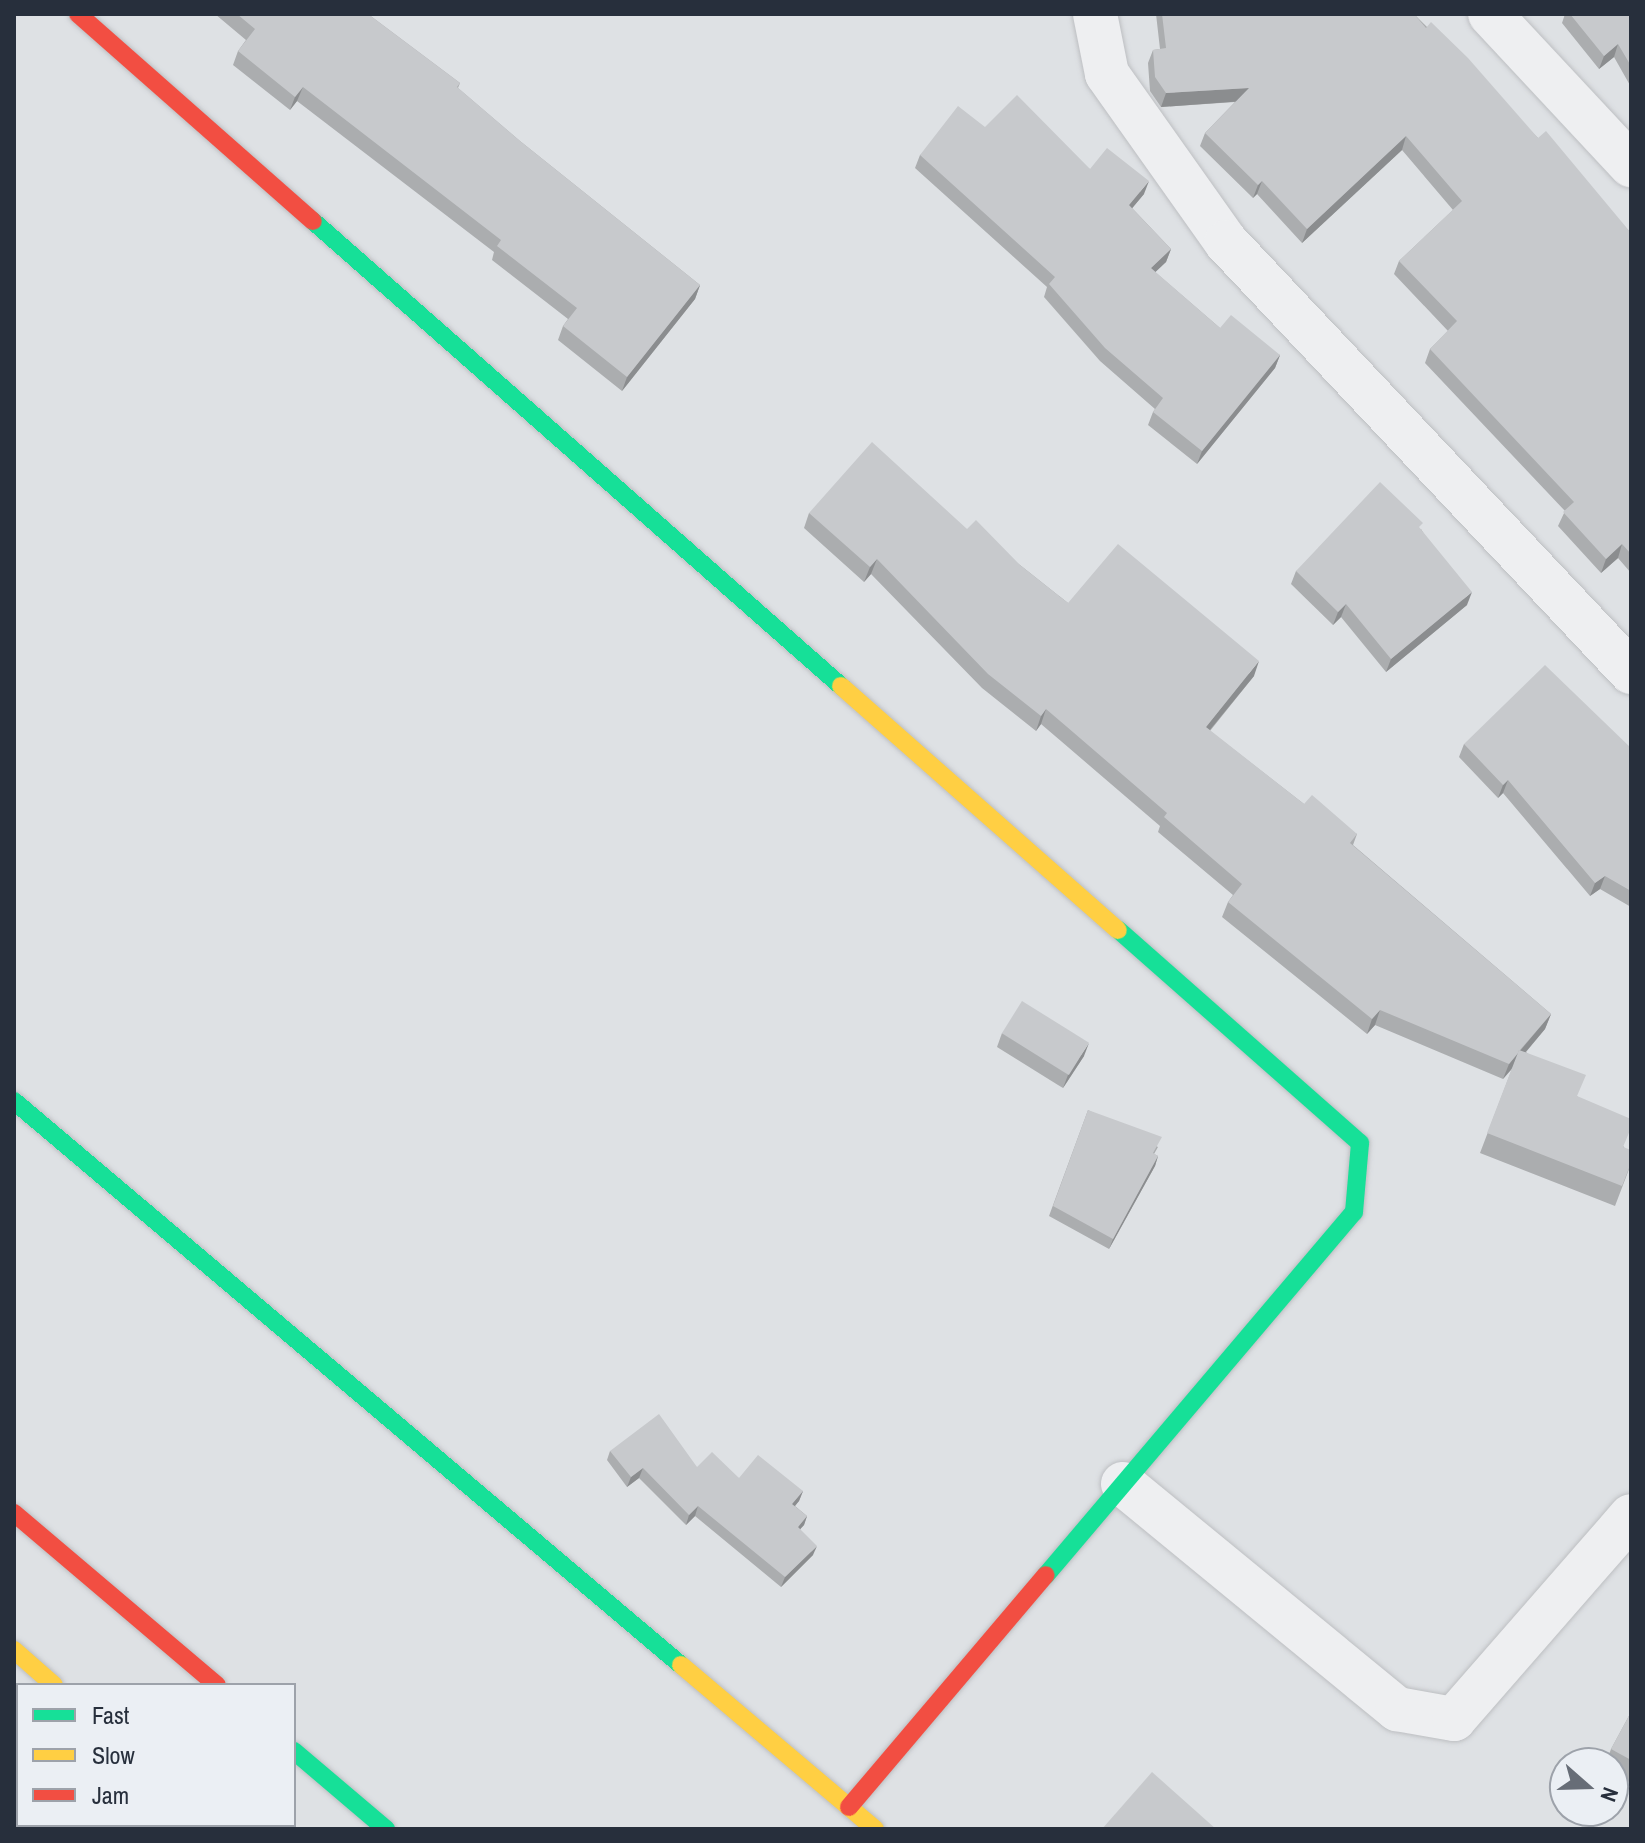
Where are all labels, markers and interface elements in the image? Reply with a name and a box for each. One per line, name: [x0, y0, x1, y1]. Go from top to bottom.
legend: [16, 1683, 296, 1827]
text: Fast: [92, 1699, 129, 1731]
text: Slow: [92, 1739, 135, 1771]
north arrow: [1549, 1747, 1629, 1827]
text: Jam: [92, 1779, 129, 1811]
text: N: [1593, 1783, 1626, 1806]

